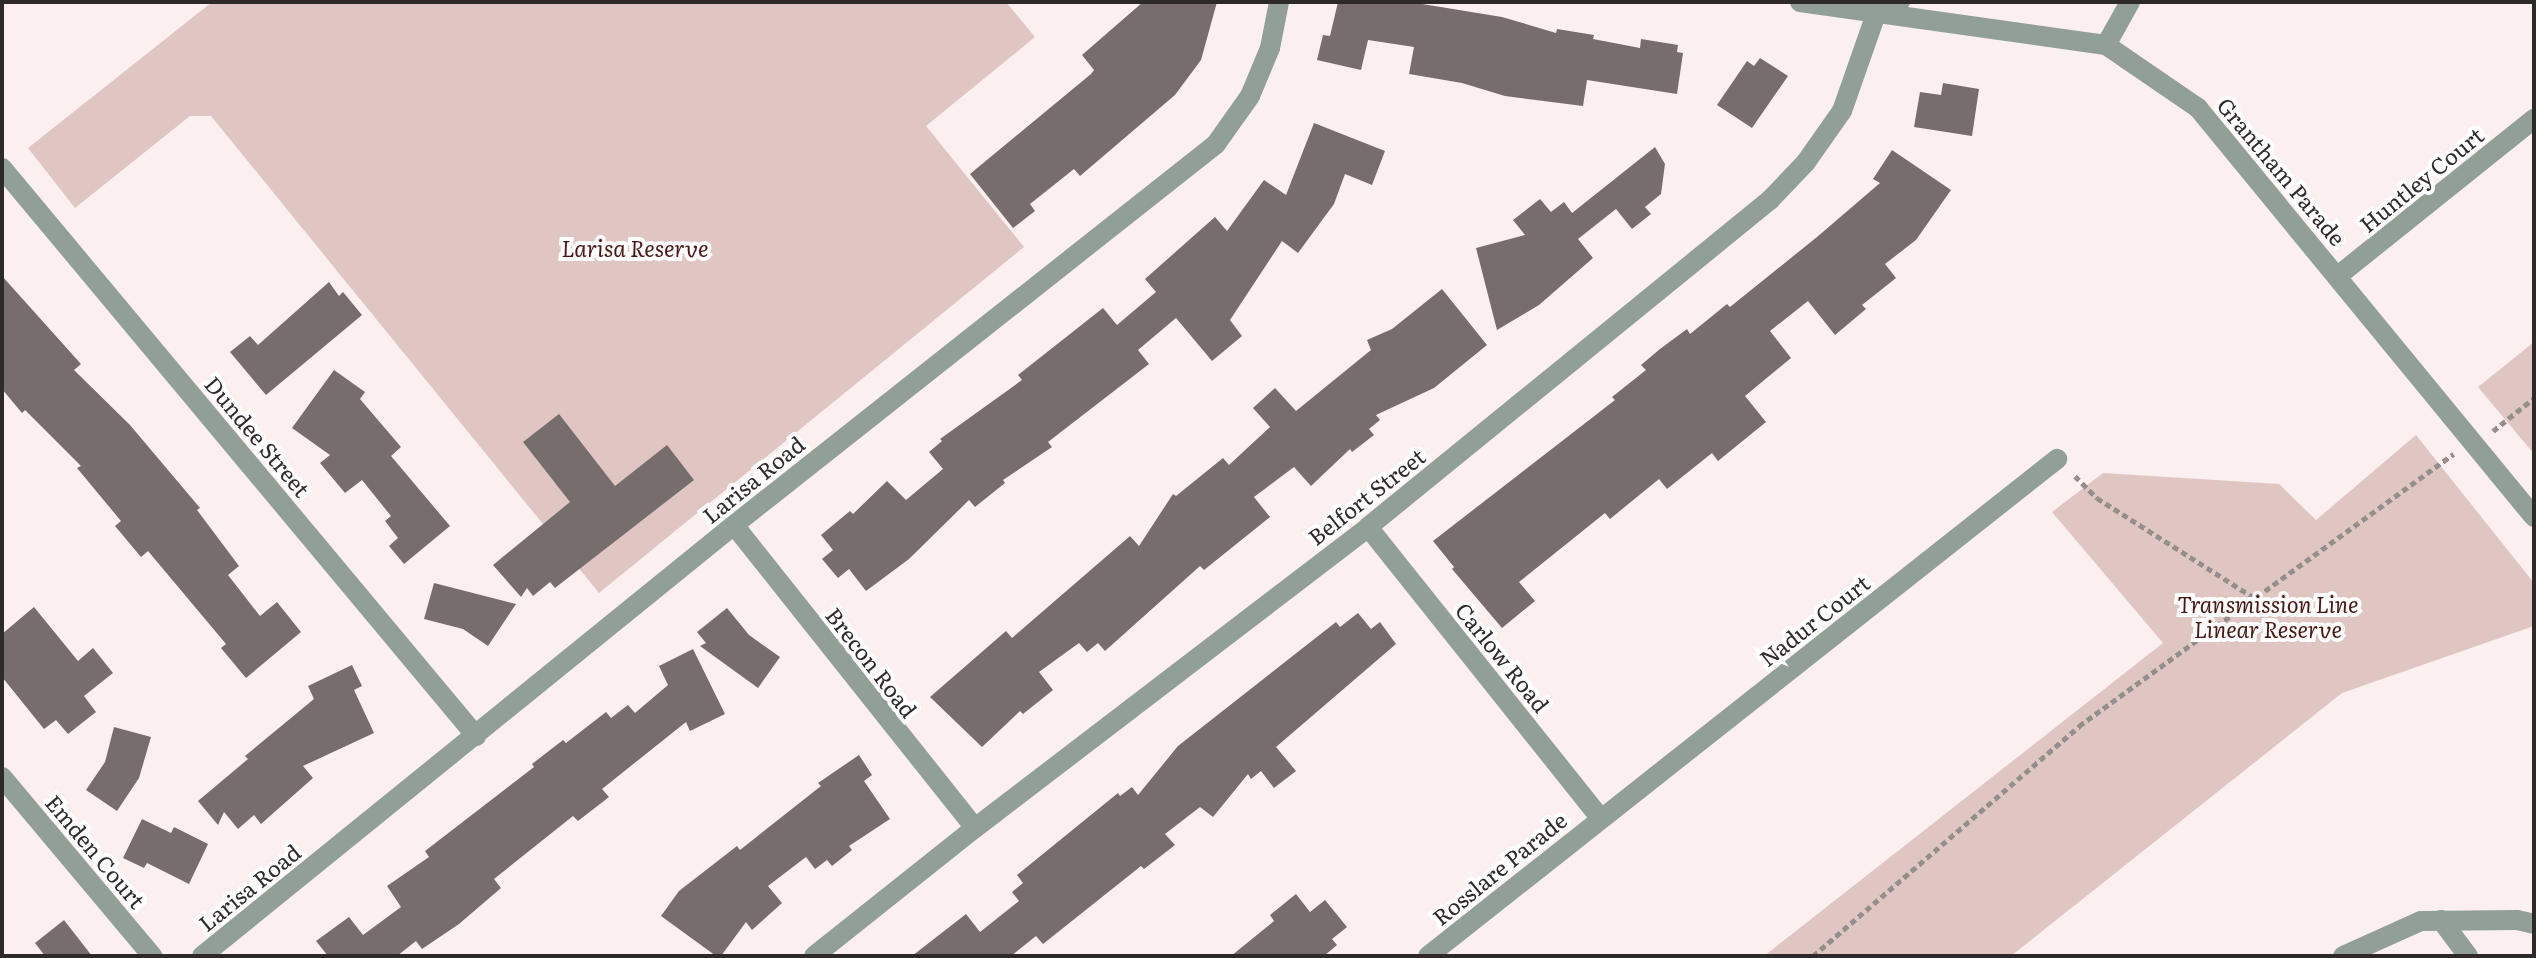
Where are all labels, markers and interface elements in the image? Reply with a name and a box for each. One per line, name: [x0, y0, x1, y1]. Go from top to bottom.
street label: Grantham Parade: [2212, 92, 2352, 250]
street label: Huntley Court: [2354, 121, 2488, 237]
park label: Larisa Reserve: [561, 235, 709, 261]
street label: Dundee Street: [200, 371, 316, 501]
street label: Larisa Road: [697, 430, 809, 528]
street label: Belfort Street: [1302, 442, 1430, 550]
street label: Nadur Court: [1754, 569, 1874, 671]
park label: Transmission Line Linear Reserve: [2177, 590, 2359, 642]
street label: Carlow Road: [1451, 597, 1555, 717]
street label: Brecon Road: [821, 602, 923, 722]
street label: Emden Court: [41, 789, 151, 913]
street label: Rosslare Parade: [1427, 806, 1571, 930]
street label: Larisa Road: [193, 838, 305, 936]

